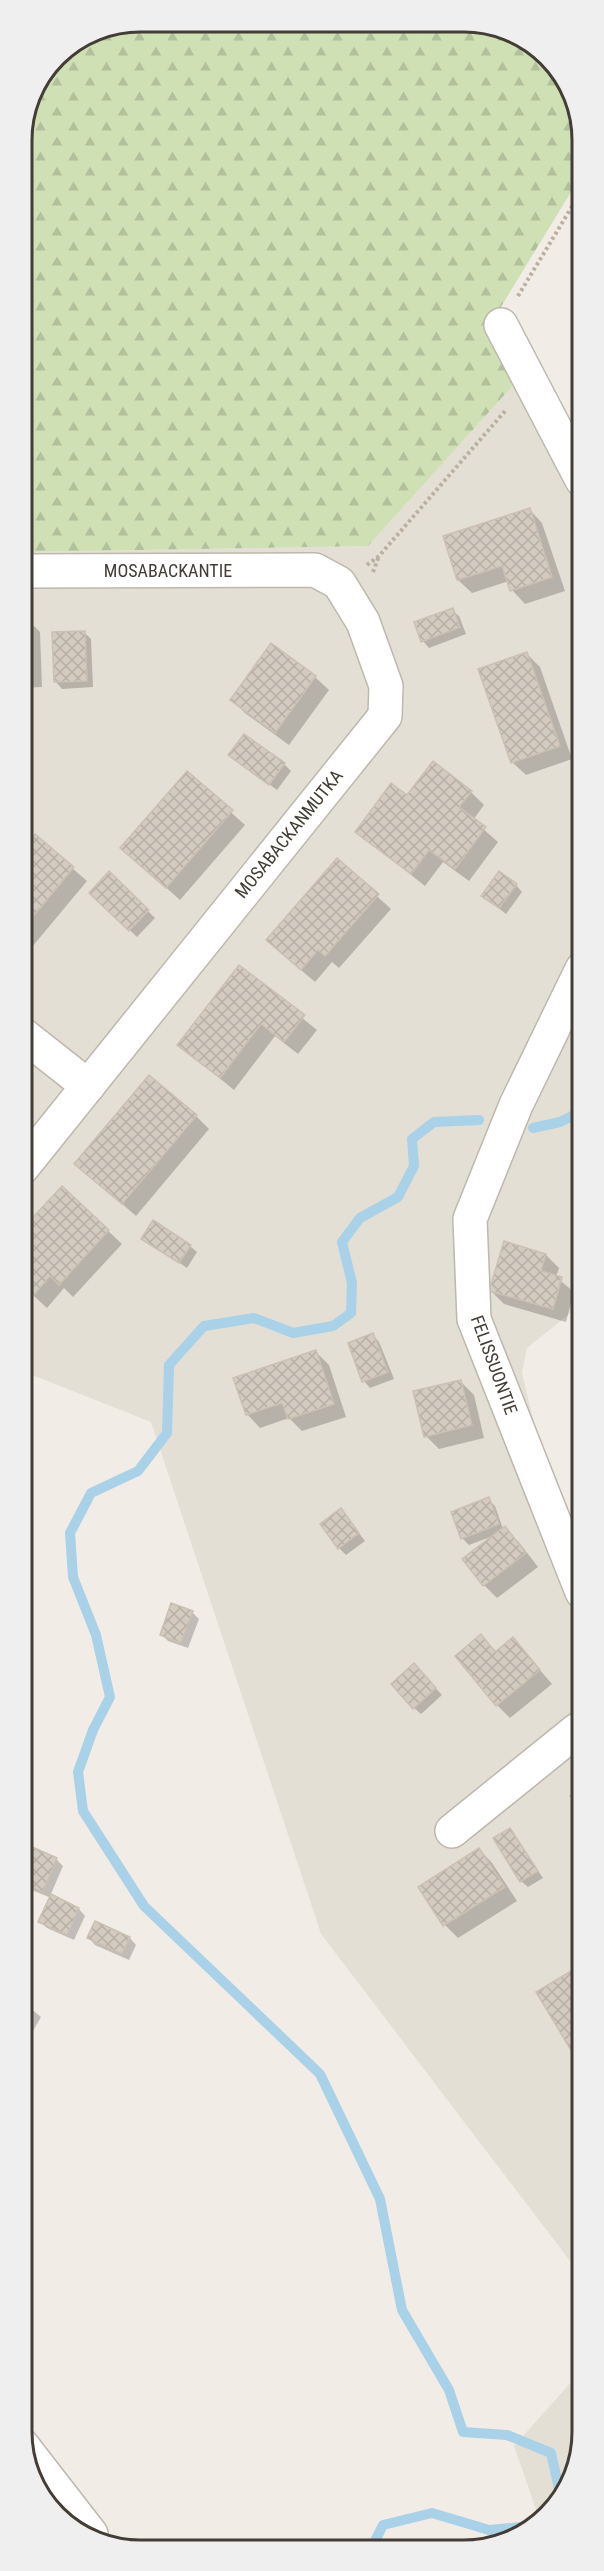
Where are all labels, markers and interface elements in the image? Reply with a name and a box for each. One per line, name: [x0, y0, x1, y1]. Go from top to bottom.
street label: MOSABACKANTIE: [104, 560, 232, 581]
street label: MOSABACKANMUTKA: [230, 765, 347, 902]
street label: FELISSUONTIE: [467, 1312, 522, 1417]

